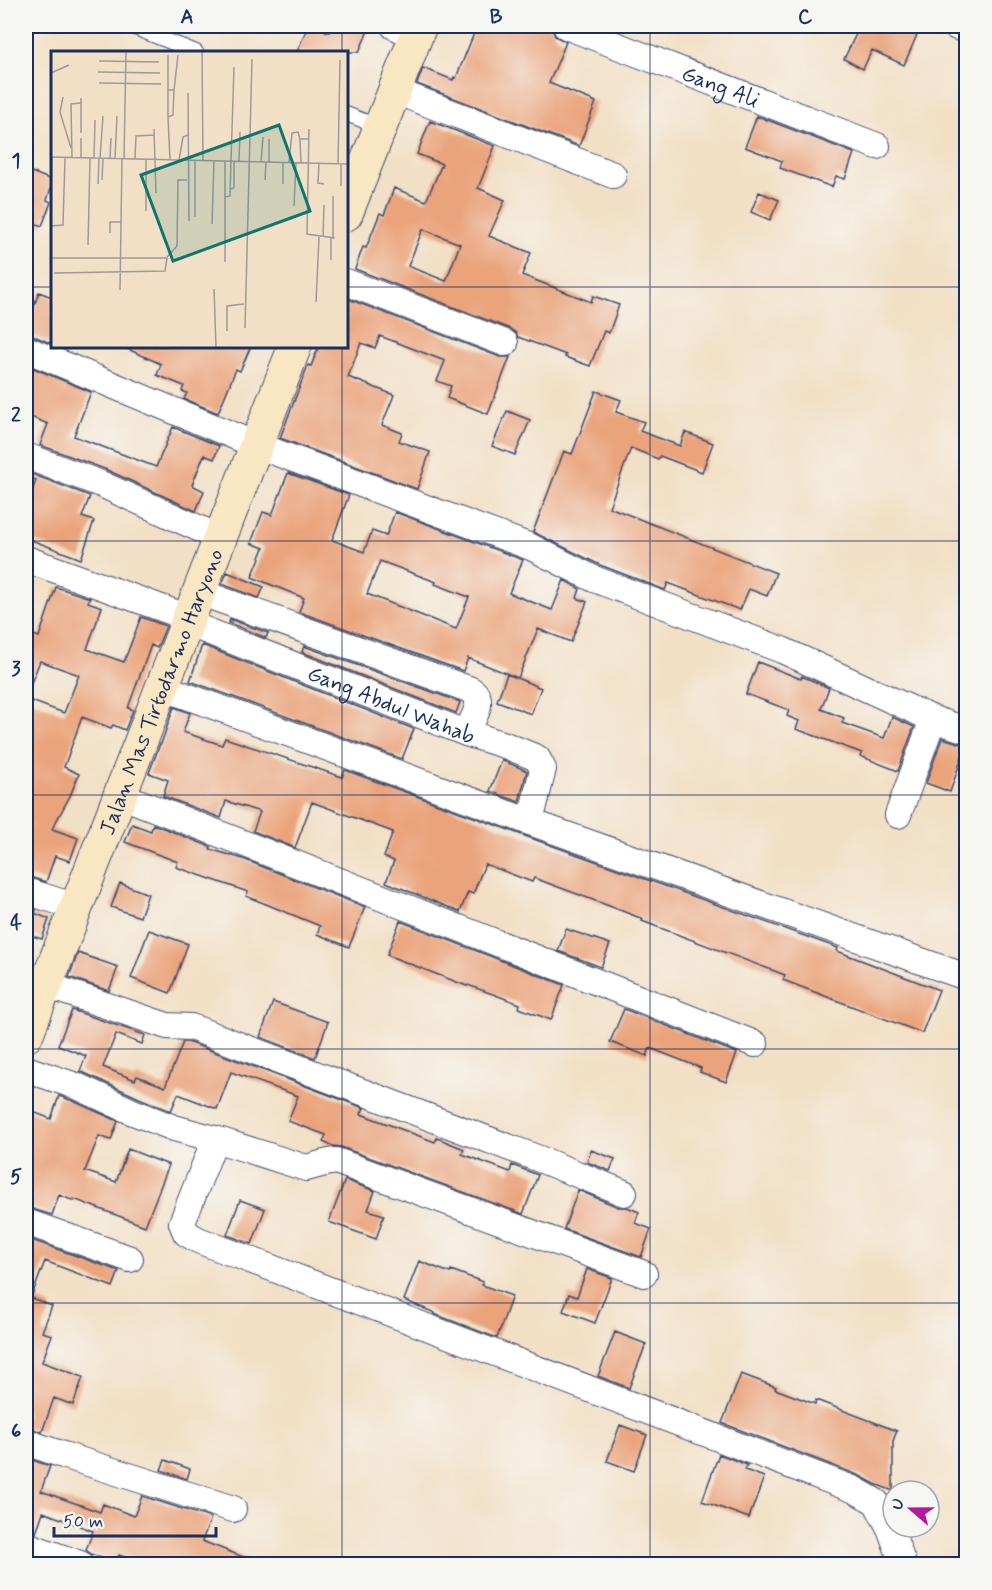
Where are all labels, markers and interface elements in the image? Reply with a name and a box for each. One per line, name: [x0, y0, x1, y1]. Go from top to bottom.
text: A: [180, 4, 194, 31]
text: B: [490, 4, 503, 31]
text: C: [798, 4, 813, 31]
inset map: [51, 51, 348, 348]
street label: Gang Ali: [677, 60, 763, 115]
text: 1: [12, 148, 20, 175]
text: 2: [11, 402, 21, 429]
street label: Jalan Mas Tirtodarmo Haryono: [94, 545, 231, 839]
text: 3: [11, 656, 21, 683]
street label: Gang Abdul Wahab: [303, 660, 478, 751]
text: 4: [10, 910, 22, 937]
text: 5: [10, 1164, 22, 1191]
text: 6: [11, 1418, 21, 1445]
north arrow: [881, 1479, 941, 1539]
text: U: [887, 1496, 910, 1513]
scale bar: [54, 1500, 216, 1538]
text: 50 m: [63, 1510, 103, 1534]

